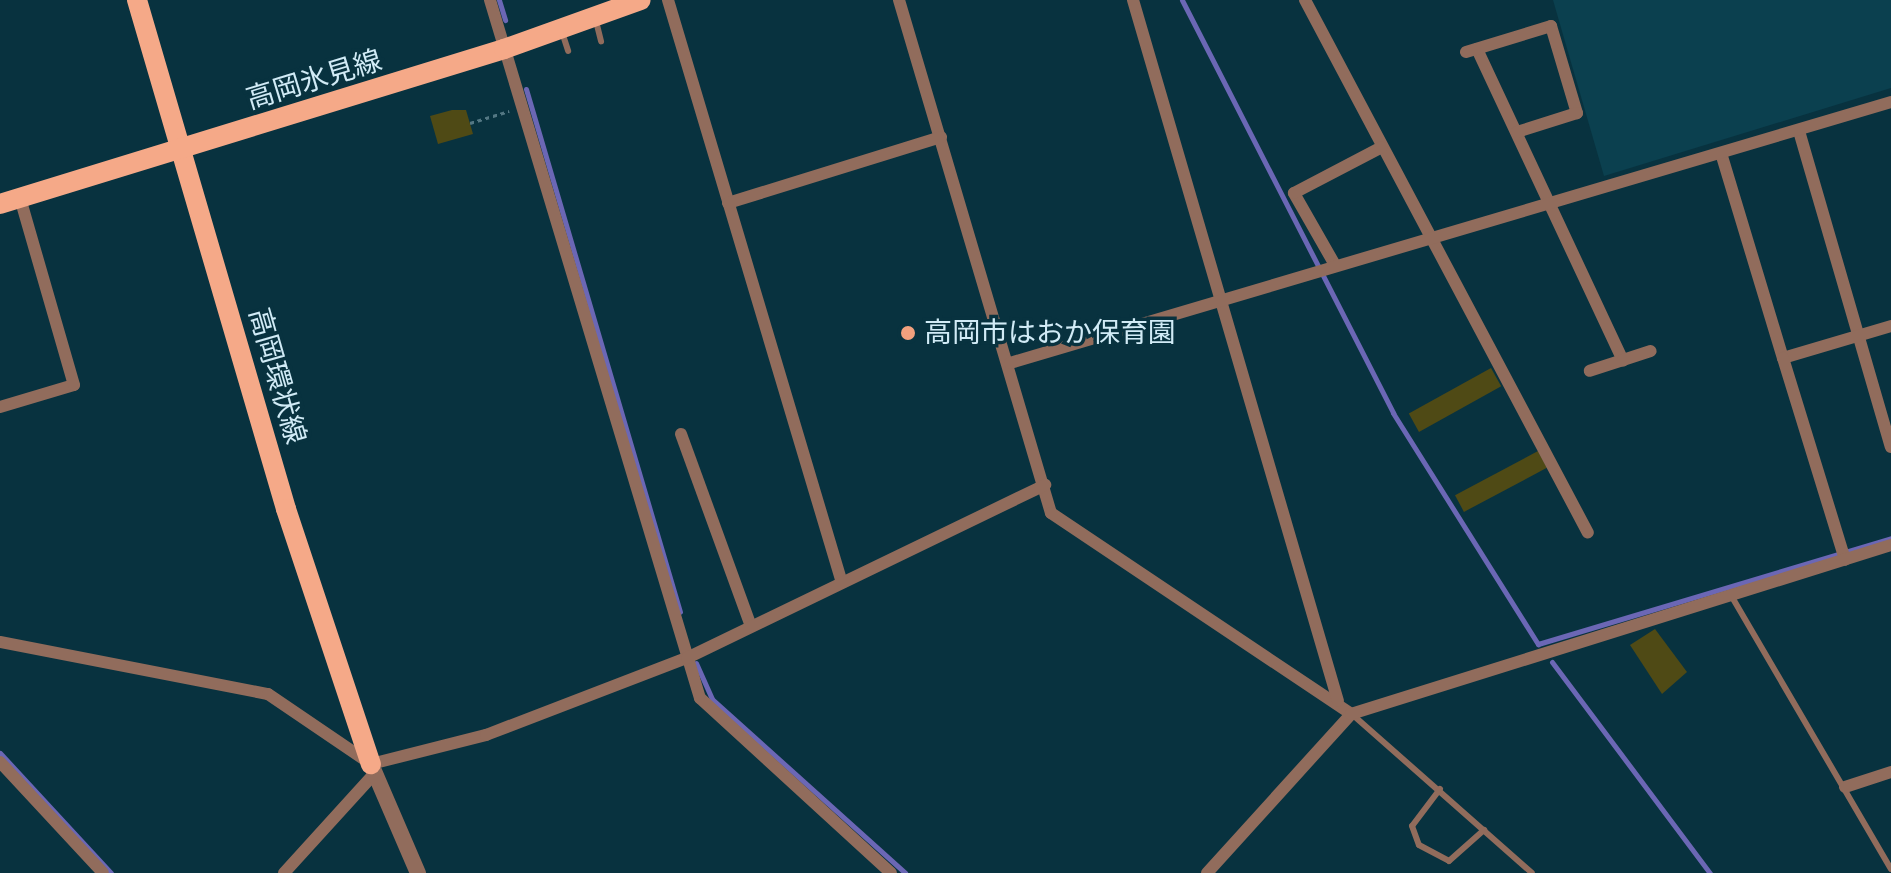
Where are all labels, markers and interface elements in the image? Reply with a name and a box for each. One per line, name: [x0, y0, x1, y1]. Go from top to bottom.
street label: 高岡氷見線: [242, 43, 386, 117]
street label: 高岡環状線: [242, 304, 312, 448]
place label: 高岡市はおか保育園: [924, 316, 1176, 350]
marker: 高岡市はおか保育園: [899, 324, 917, 342]

